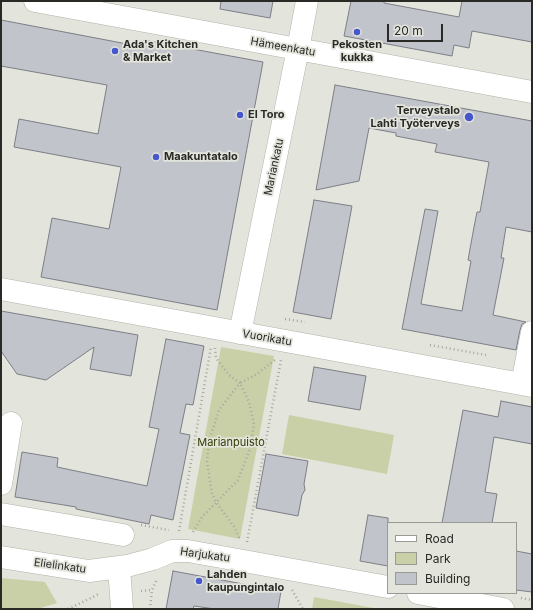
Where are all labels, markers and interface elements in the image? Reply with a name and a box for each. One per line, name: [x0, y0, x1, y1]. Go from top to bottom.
scale bar: [389, 16, 445, 42]
text: 20 m: [394, 23, 423, 38]
marker: Pekosten kukka: [352, 27, 362, 37]
street label: Hämeenkatu: [250, 35, 316, 59]
place label: Ada's Kitchen & Market: [123, 38, 198, 64]
place label: Pekosten kukka: [332, 38, 382, 64]
marker: Ada's Kitchen & Market: [110, 46, 120, 56]
place label: Terveystalo Lahti Työterveys: [370, 104, 460, 130]
place label: El Toro: [248, 108, 284, 122]
marker: El Toro: [235, 110, 245, 120]
marker: Terveystalo Lahti Työterveys: [463, 111, 475, 123]
street label: Mariankatu: [262, 137, 286, 197]
place label: Maakuntatalo: [164, 150, 238, 164]
marker: Maakuntatalo: [151, 152, 161, 162]
street label: Vuorikatu: [241, 327, 293, 349]
park label: Marianpuisto: [197, 436, 265, 450]
legend: [387, 522, 517, 594]
text: Road: [425, 531, 454, 546]
street label: Harjukatu: [179, 545, 231, 565]
text: Park: [425, 551, 451, 566]
street label: Elielinkatu: [33, 556, 87, 576]
place label: Lahden kaupungintalo: [207, 568, 284, 594]
text: Building: [425, 571, 470, 586]
marker: Lahden kaupungintalo: [194, 576, 204, 586]

